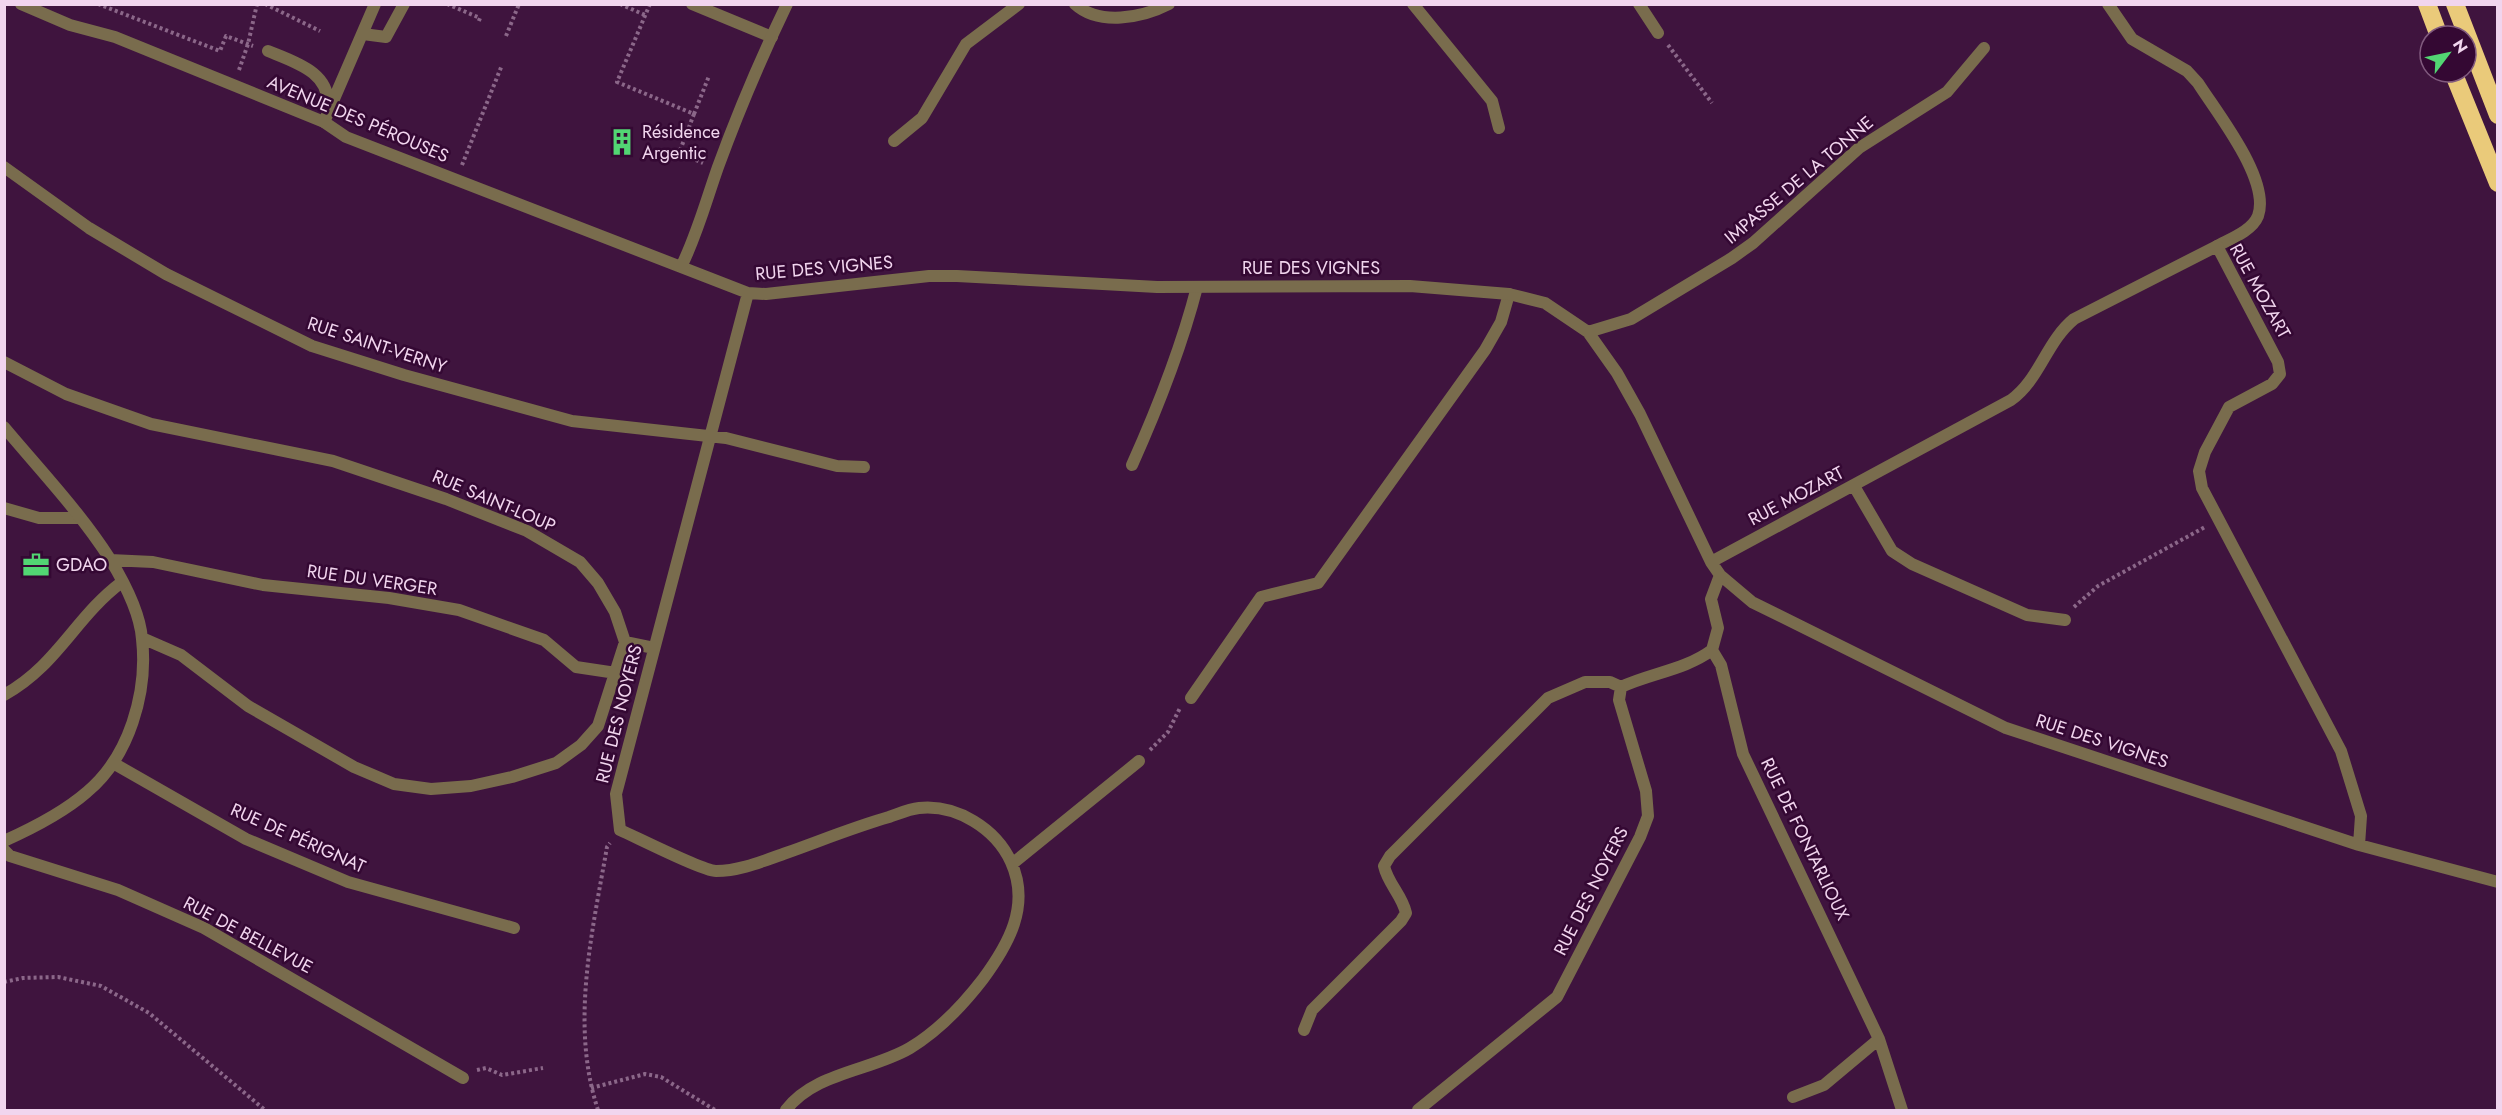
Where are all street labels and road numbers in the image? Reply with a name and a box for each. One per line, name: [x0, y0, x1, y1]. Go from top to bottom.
street label: AVENUE DES PÉROUSES: [263, 69, 453, 169]
street label: IMPASSE DE LA TONNE: [1719, 110, 1879, 250]
street label: RUE MOZART: [2223, 239, 2297, 344]
street label: RUE DES VIGNES: [754, 249, 894, 287]
street label: RUE DES VIGNES: [1242, 255, 1380, 281]
street label: RUE SAINT-VERNY: [304, 310, 451, 380]
street label: RUE MOZART: [1744, 460, 1849, 532]
street label: RUE SAINT-LOUP: [428, 463, 560, 539]
street label: RUE DU VERGER: [305, 558, 439, 602]
street label: RUE DES NOYERS: [589, 642, 649, 786]
street label: RUE DES VIGNES: [2032, 707, 2172, 775]
street label: RUE DE FONTARLIOUX: [1754, 753, 1856, 925]
street label: RUE DE PÉRIGNAT: [226, 797, 370, 880]
street label: RUE DES NOYERS: [1547, 822, 1635, 960]
street label: RUE DE BELLEVUE: [179, 890, 317, 980]

